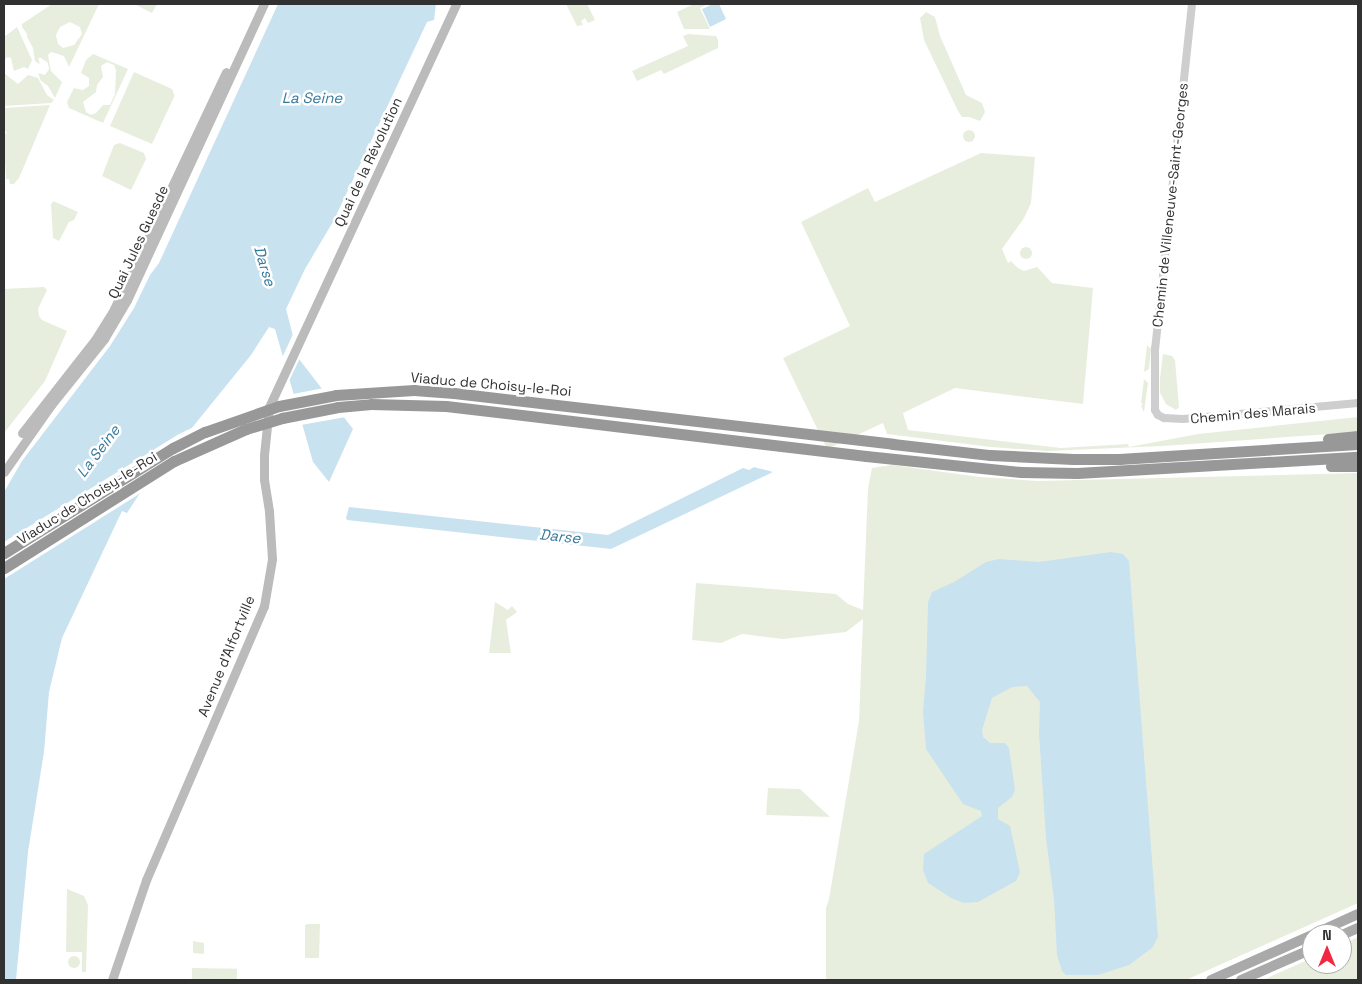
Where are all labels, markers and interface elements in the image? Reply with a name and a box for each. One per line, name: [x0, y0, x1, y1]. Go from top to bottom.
street label: Chemin de Villeneuve-Saint-Georges: [1149, 82, 1191, 328]
water label: La Seine: [282, 89, 342, 107]
street label: Quai de la Révolution: [331, 95, 405, 229]
street label: Quai Jules Guesde: [104, 183, 172, 301]
water label: Darse: [250, 244, 280, 288]
street label: Viaduc de Choisy-le-Roi: [410, 369, 572, 399]
street label: Chemin des Marais: [1190, 399, 1316, 427]
water label: La Seine: [73, 421, 123, 481]
street label: Viaduc de Choisy-le-Roi: [14, 448, 160, 548]
water label: Darse: [539, 525, 581, 547]
street label: Avenue d'Alfortville: [194, 593, 258, 719]
north arrow: [1302, 924, 1352, 974]
text: N: [1322, 926, 1332, 944]

